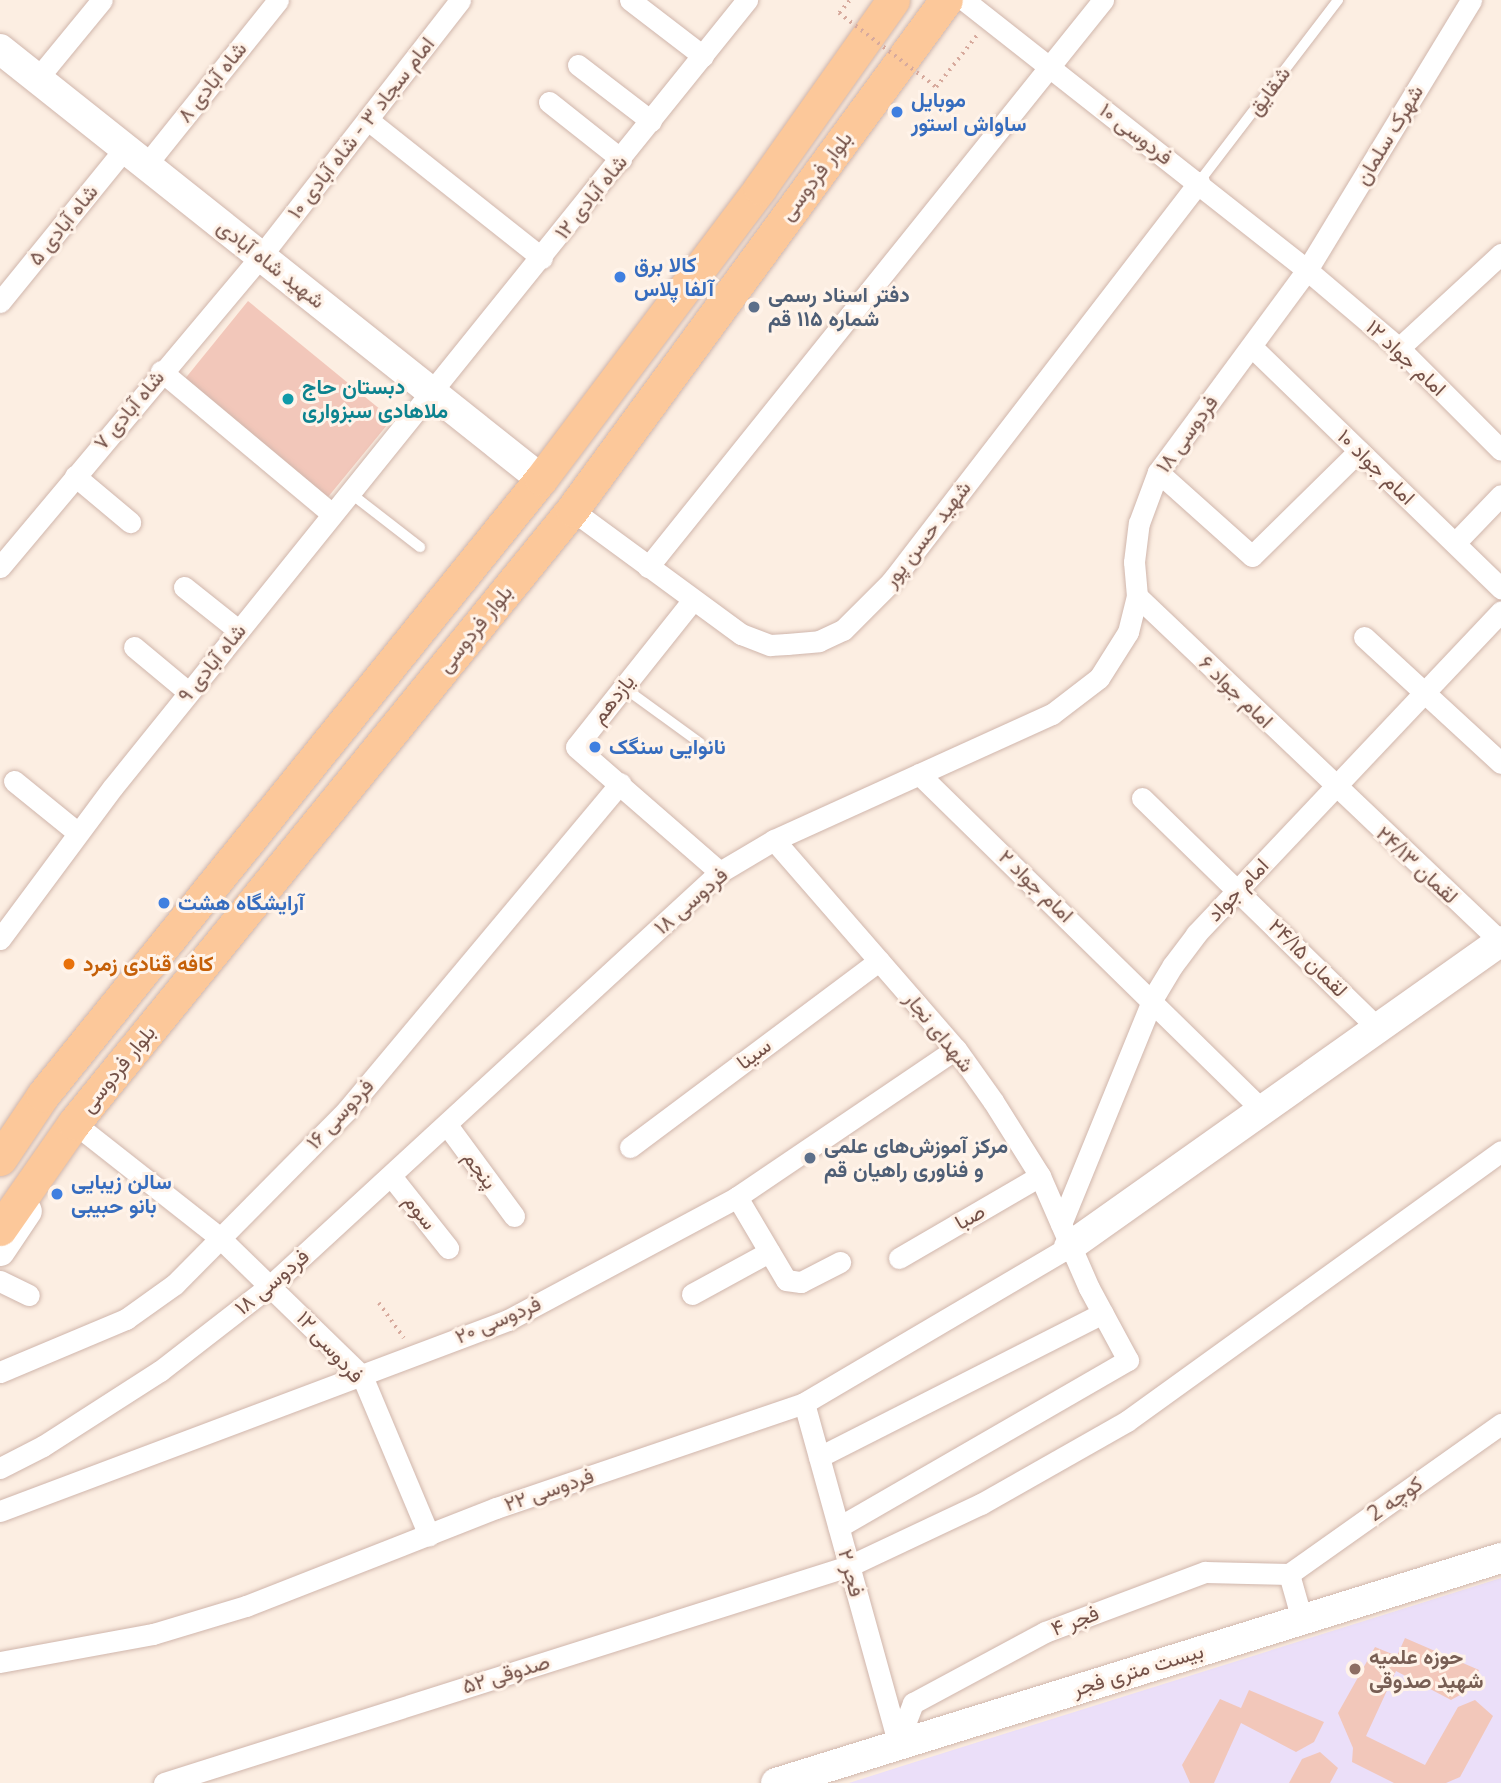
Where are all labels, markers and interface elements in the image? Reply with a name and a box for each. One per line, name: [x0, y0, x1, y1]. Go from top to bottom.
street label: امام سجاد ۳ - شاه آبادی ۱۰: [282, 32, 440, 224]
street label: شاه آبادی ۸: [172, 37, 252, 127]
street label: شقایق: [1242, 61, 1296, 121]
street label: شهرک سلمان: [1349, 81, 1429, 189]
place label: موبایل ساواش استور: [911, 87, 1026, 137]
street label: فردوسی ۱۰: [1094, 98, 1178, 170]
marker: موبایل ساواش استور: [889, 104, 905, 120]
street label: بلوار فردوسی: [774, 126, 858, 226]
street label: شاه آبادی ۱۲: [549, 150, 633, 244]
street label: شاه آبادی ۵: [23, 180, 103, 270]
street label: شهید شاه آبادی: [212, 214, 330, 314]
place label: کالا برق آلفا پلاس: [634, 252, 714, 302]
marker: کالا برق آلفا پلاس: [612, 269, 628, 285]
place label: دفتر اسناد رسمی شماره ۱۱۵ قم: [768, 282, 910, 332]
marker: دفتر اسناد رسمی شماره ۱۱۵ قم: [746, 299, 762, 315]
street label: امام جواد ۱۲: [1361, 315, 1451, 401]
street label: شاه آبادی ۷: [88, 365, 170, 455]
place label: دبستان حاج ملاهادی سبزواری: [302, 374, 448, 424]
street label: فردوسی ۱۸: [1151, 390, 1223, 478]
marker: دبستان حاج ملاهادی سبزواری: [280, 391, 296, 407]
street label: امام جواد ۱۰: [1332, 424, 1420, 510]
street label: شهید حسن پور: [878, 476, 976, 592]
street label: بلوار فردوسی: [432, 580, 518, 678]
street label: شاه آبادی ۹: [173, 618, 251, 708]
street label: امام جواد ۶: [1194, 650, 1278, 734]
street label: یازدهم: [586, 669, 640, 729]
place label: نانوایی سنگک: [609, 734, 726, 760]
marker: نانوایی سنگک: [587, 739, 603, 755]
street label: لقمان ۲۴/۱۳: [1371, 821, 1463, 909]
street label: امام جواد ۲: [993, 844, 1079, 928]
street label: امام جواد: [1202, 853, 1274, 927]
street label: فردوسی ۱۸: [649, 862, 733, 940]
place label: آرایشگاه هشت: [178, 890, 304, 916]
marker: آرایشگاه هشت: [156, 895, 172, 911]
street label: لقمان ۲۴/۱۵: [1263, 913, 1353, 1003]
place label: کافه قنادی زمرد: [83, 951, 213, 977]
marker: کافه قنادی زمرد: [61, 956, 77, 972]
street label: شهدای نجار: [899, 987, 979, 1077]
street label: بلوار فردوسی: [75, 1020, 161, 1118]
street label: سینا: [732, 1033, 776, 1075]
street label: فردوسی ۱۶: [301, 1073, 379, 1155]
place label: مرکز آموزش‌های علمی و فناوری راهیان قم: [824, 1133, 1008, 1183]
street label: پنجم: [458, 1146, 502, 1194]
marker: مرکز آموزش‌های علمی و فناوری راهیان قم: [802, 1150, 818, 1166]
place label: سالن زیبایی بانو حبیبی: [71, 1169, 172, 1219]
marker: سالن زیبایی بانو حبیبی: [49, 1186, 65, 1202]
street label: سوم: [398, 1189, 442, 1235]
street label: صبا: [951, 1199, 989, 1235]
street label: فردوسی ۱۸: [230, 1244, 314, 1320]
street label: فردوسی ۲۰: [451, 1291, 545, 1349]
street label: فردوسی ۱۲: [291, 1306, 369, 1388]
street label: فردوسی ۲۲: [501, 1463, 597, 1517]
street label: کوچه 2: [1363, 1471, 1427, 1527]
street label: فجر ۲: [833, 1546, 869, 1600]
street label: فجر ۴: [1047, 1600, 1103, 1642]
street label: بیست متری فجر: [1070, 1638, 1206, 1702]
place label: حوزه علمیه شهید صدوقی: [1369, 1644, 1483, 1694]
street label: صدوقی ۵۲: [459, 1649, 553, 1699]
marker: حوزه علمیه شهید صدوقی: [1347, 1661, 1363, 1677]

